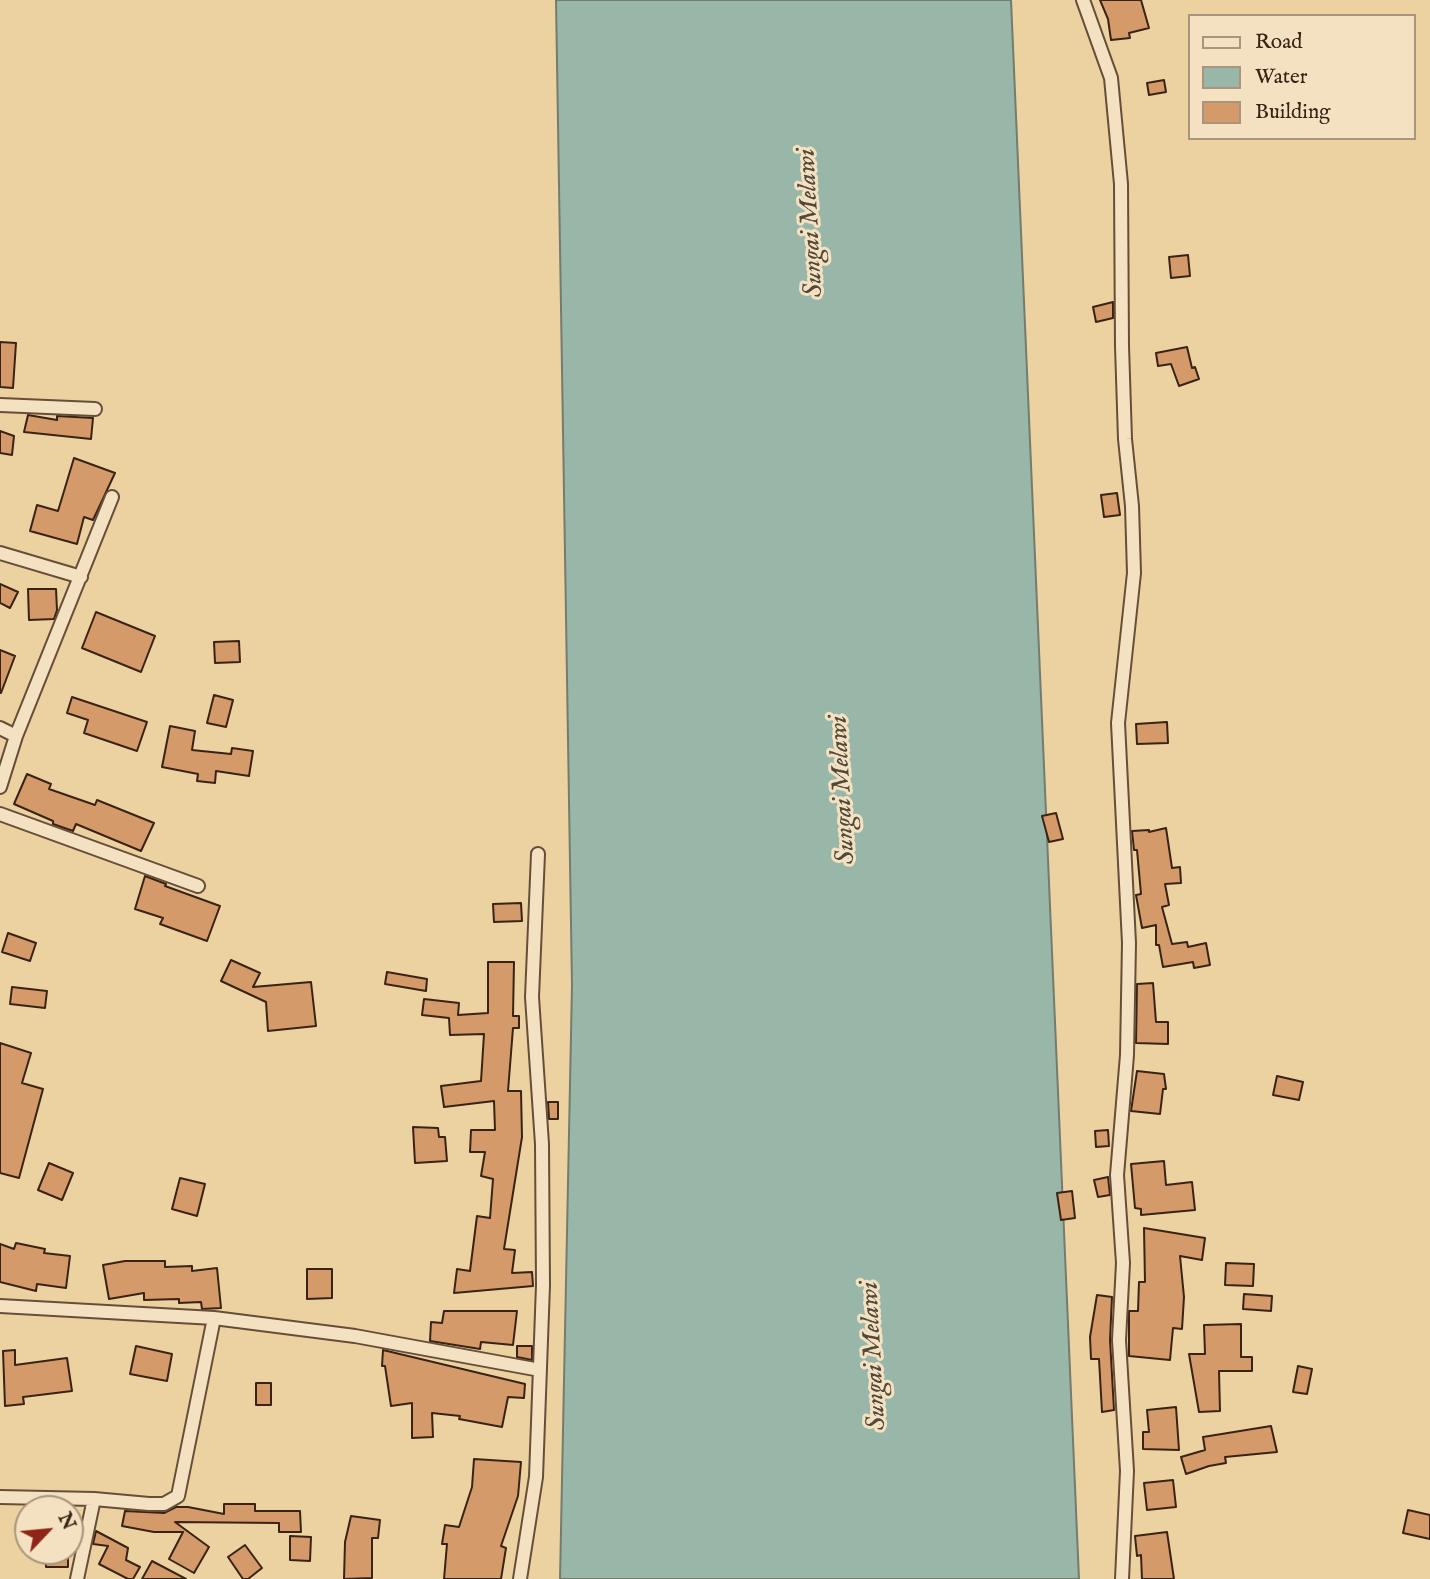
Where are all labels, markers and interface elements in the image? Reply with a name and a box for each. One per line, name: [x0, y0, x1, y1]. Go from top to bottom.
legend: [1188, 14, 1416, 140]
text: Road: [1255, 29, 1302, 56]
text: Water: [1255, 64, 1307, 91]
text: Building: [1255, 99, 1330, 126]
water label: Sungai Melawi: [793, 148, 831, 298]
water label: Sungai Melawi: [825, 715, 863, 865]
water label: Sungai Melawi: [856, 1281, 894, 1431]
north arrow: [14, 1495, 84, 1565]
text: N: [52, 1509, 80, 1534]

